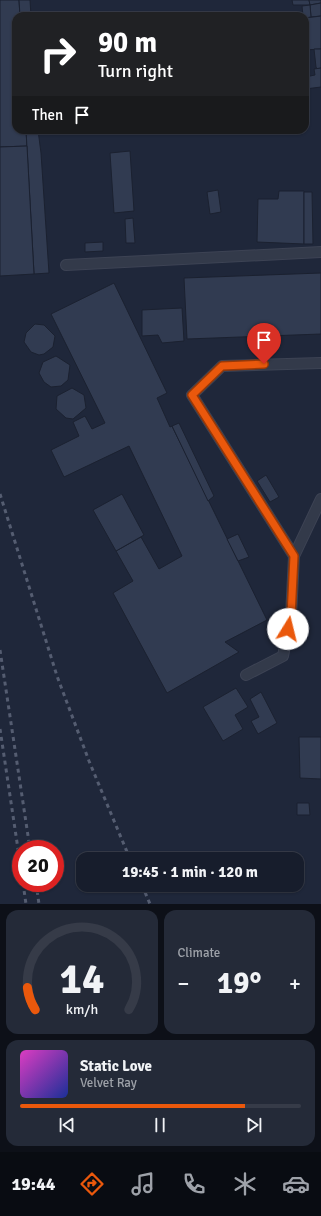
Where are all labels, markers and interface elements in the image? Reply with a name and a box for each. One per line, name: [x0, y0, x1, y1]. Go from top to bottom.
text: 90 m: [98, 26, 157, 60]
icon: right: [32, 28, 84, 80]
text: Turn right: [98, 60, 173, 82]
icon: arrive: [71, 104, 93, 126]
text: Then: [32, 106, 63, 124]
pin: [247, 323, 281, 364]
icon: arrive: [253, 329, 275, 351]
position arrow: [267, 608, 309, 650]
speed limit sign: 20: [12, 840, 64, 892]
text: 19:45 · 1 min · 120 m: [122, 863, 258, 881]
text: Climate: [178, 945, 220, 961]
text: 14: [59, 954, 104, 1005]
text: 19°: [217, 965, 261, 1002]
text: −: [178, 970, 189, 997]
text: +: [289, 970, 301, 997]
text: km/h: [66, 1001, 98, 1018]
text: Static Love: [80, 1057, 152, 1075]
text: Velvet Ray: [80, 1075, 137, 1091]
icon: previous: [56, 1114, 78, 1136]
icon: pause: [149, 1114, 171, 1136]
icon: next: [243, 1114, 265, 1136]
icon: directions: [78, 1170, 106, 1198]
icon: music: [129, 1170, 157, 1198]
icon: phone: [180, 1170, 208, 1198]
icon: climate: [231, 1170, 259, 1198]
icon: car: [282, 1170, 310, 1198]
text: 19:44: [11, 1173, 56, 1195]

